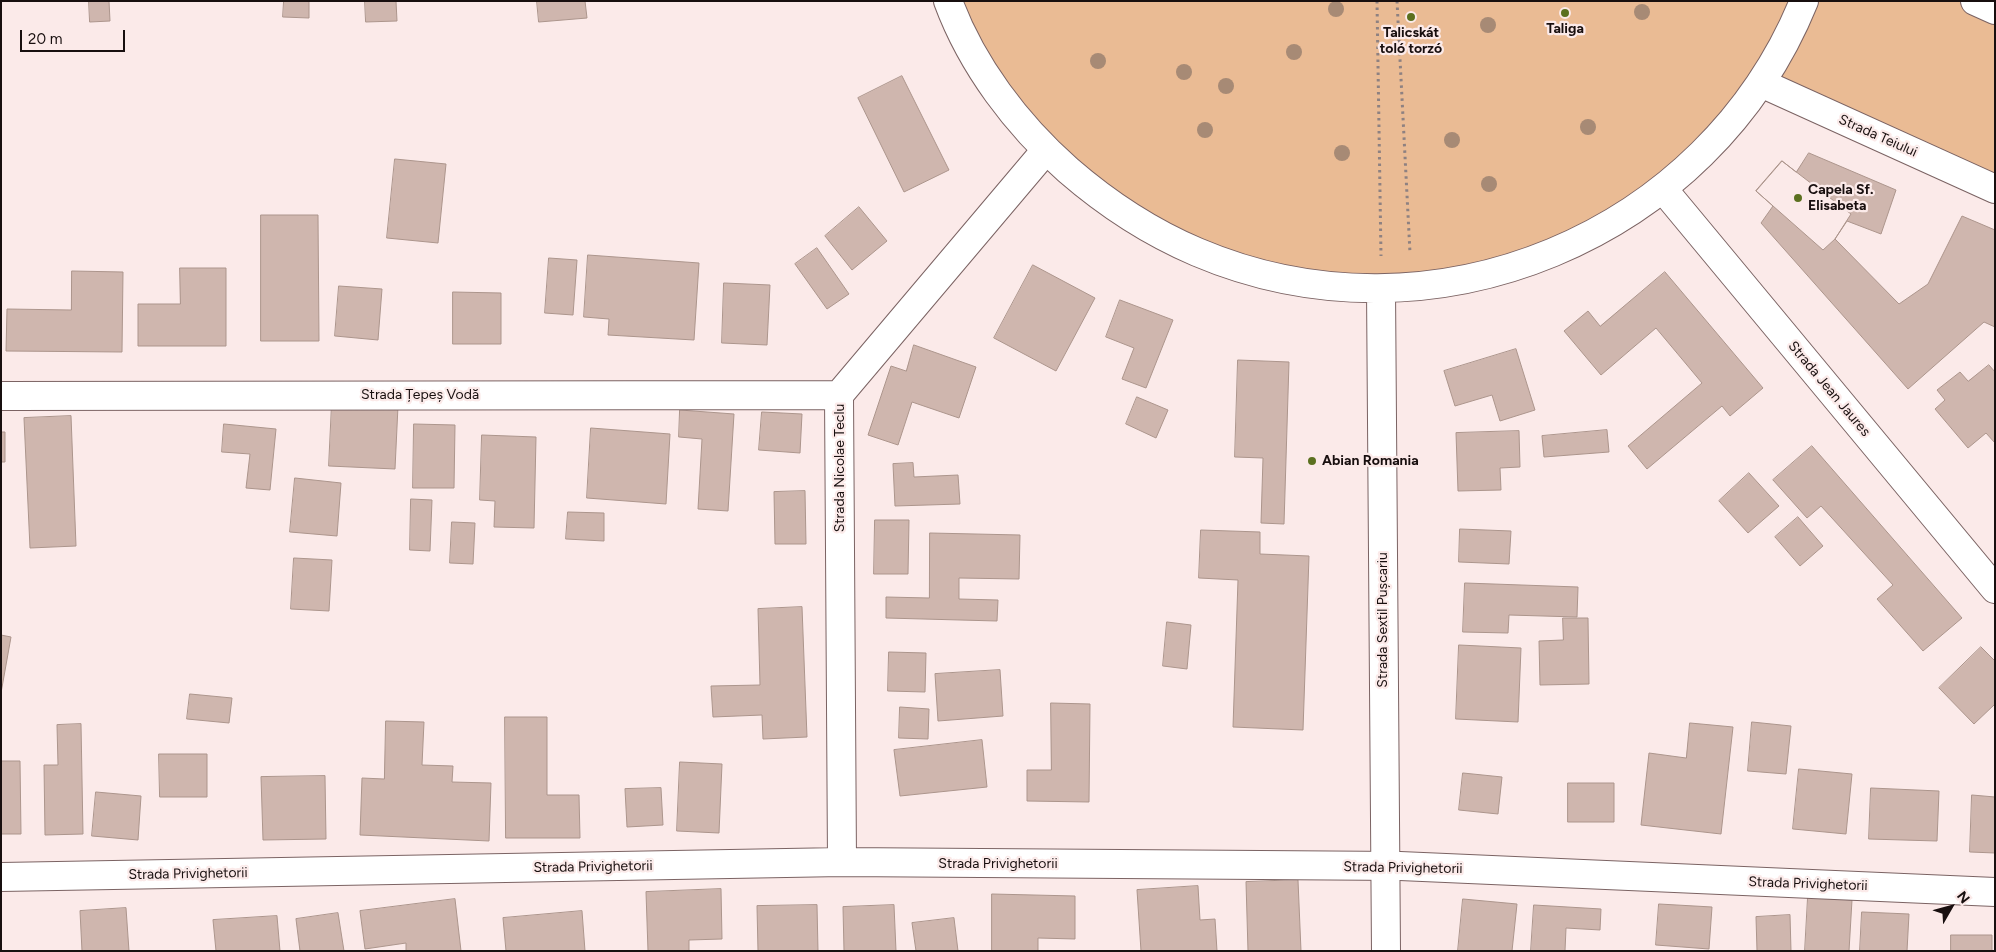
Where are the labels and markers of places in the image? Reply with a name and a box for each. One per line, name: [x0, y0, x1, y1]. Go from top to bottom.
marker: Taliga: [1559, 7, 1571, 19]
marker: Talicskát toló torzó: [1405, 11, 1417, 23]
place label: Taliga: [1546, 21, 1584, 37]
place label: Talicskát toló torzó: [1380, 25, 1442, 58]
place label: Capela Sf. Elisabeta: [1808, 182, 1873, 214]
marker: Capela Sf. Elisabeta: [1792, 192, 1804, 204]
place label: Abian Romania: [1322, 453, 1419, 469]
marker: Abian Romania: [1306, 455, 1318, 467]

